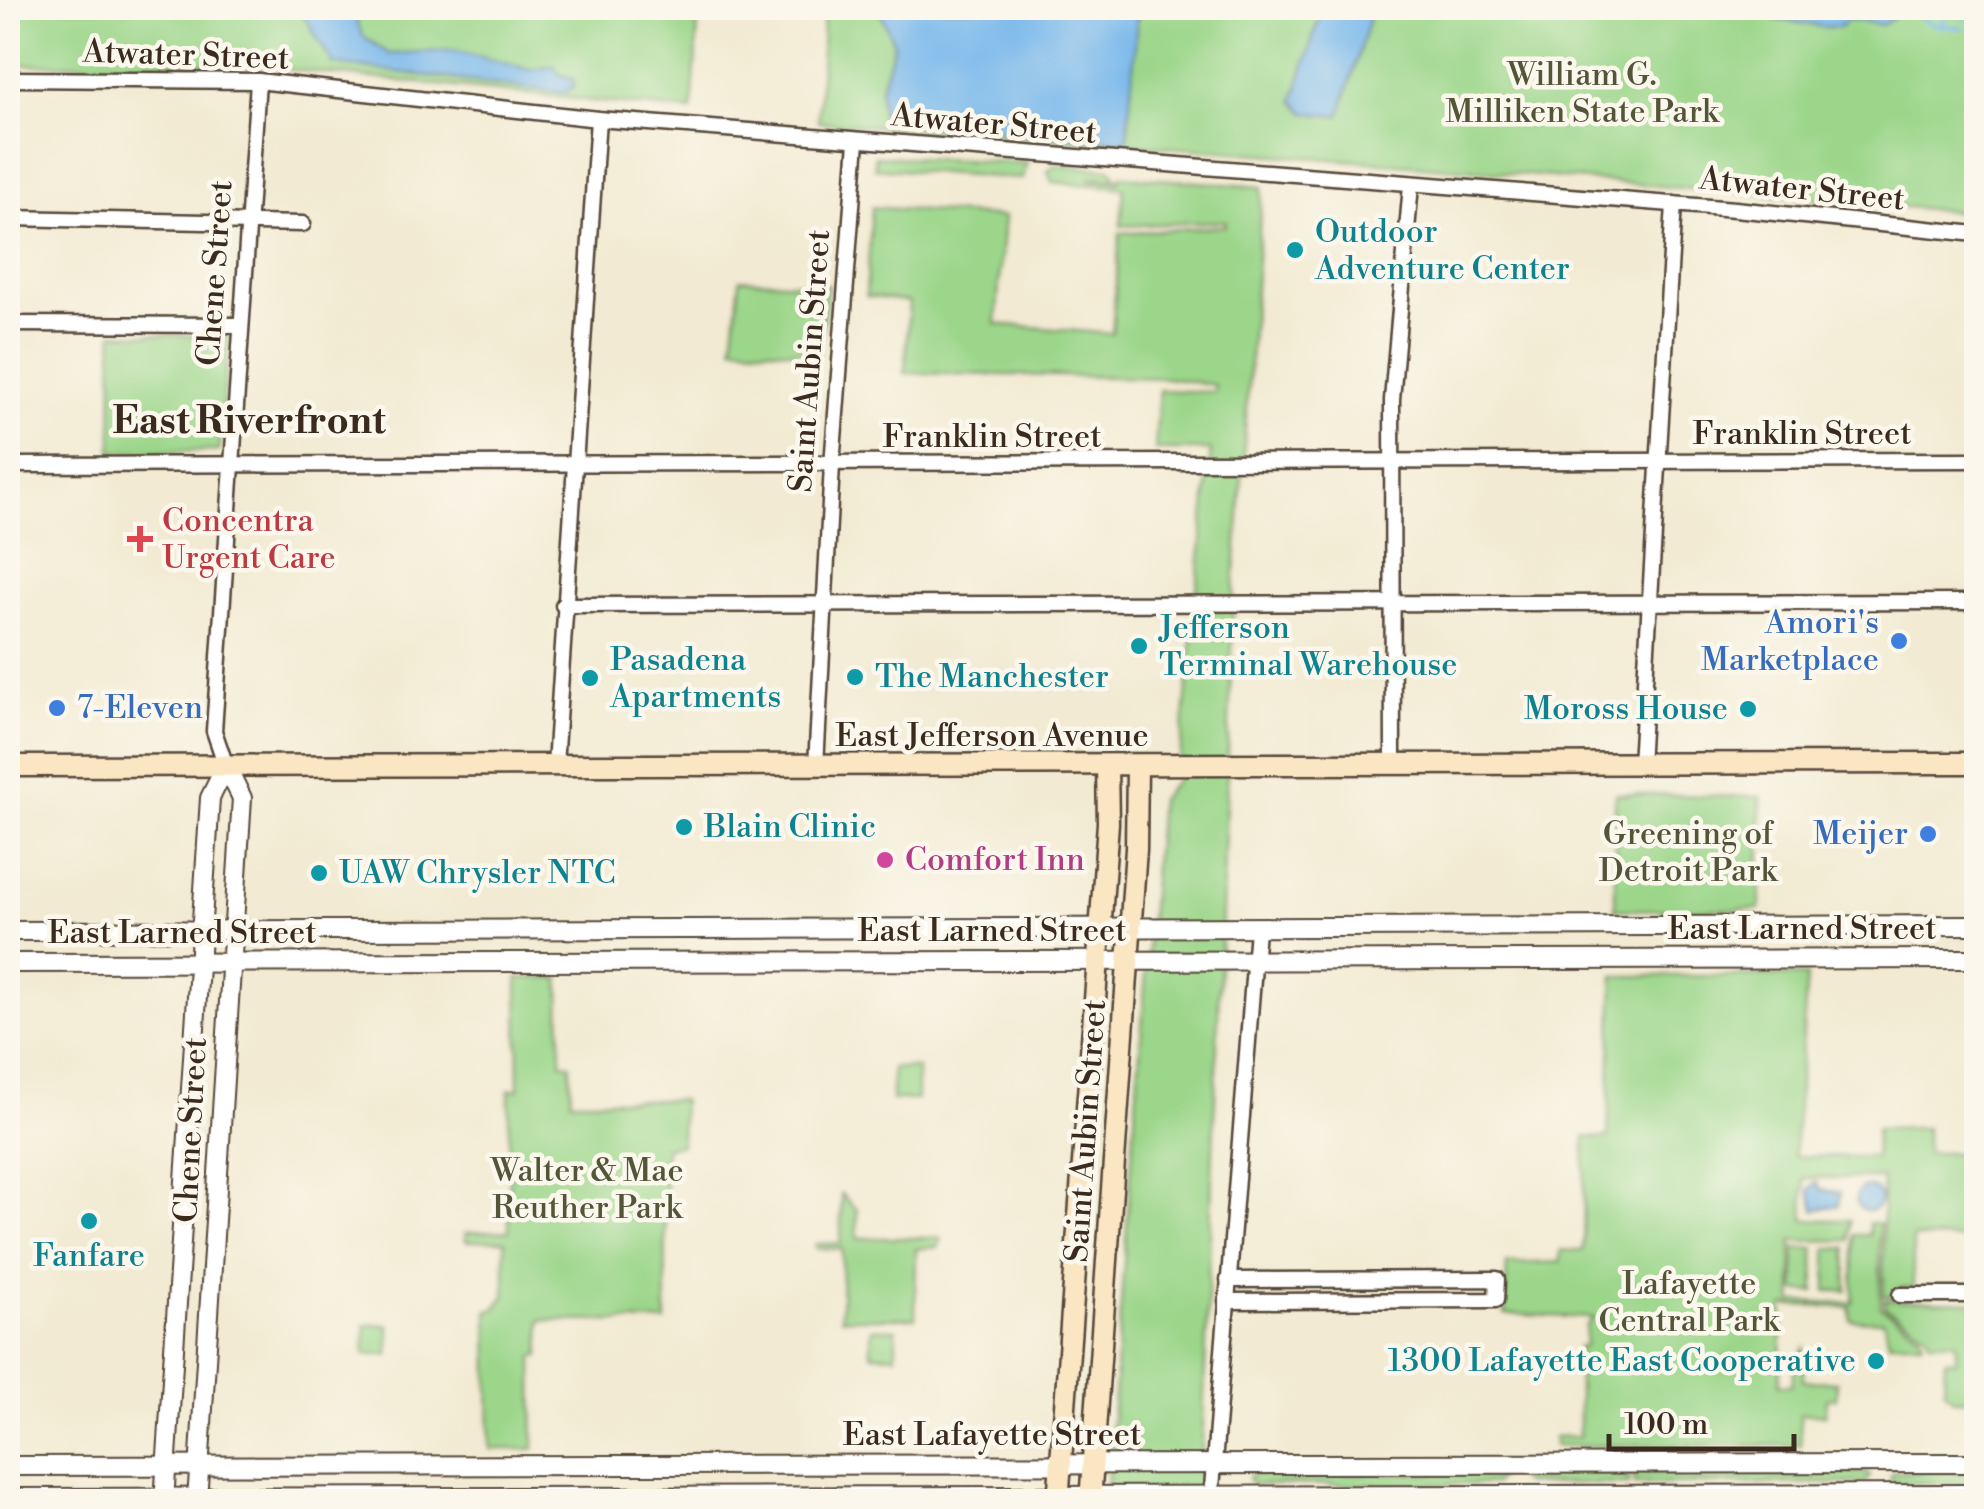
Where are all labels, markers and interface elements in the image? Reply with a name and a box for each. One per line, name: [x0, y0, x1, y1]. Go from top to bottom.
street label: Atwater Street: [81, 31, 290, 79]
park label: William G. Milliken State Park: [1445, 55, 1721, 132]
street label: Atwater Street: [889, 95, 1098, 153]
street label: Atwater Street: [1696, 158, 1907, 220]
street label: Chene Street: [189, 179, 241, 367]
place label: Outdoor Adventure Center: [1314, 212, 1570, 289]
street label: Saint Aubin Street: [781, 228, 839, 494]
marker: Outdoor Adventure Center: [1284, 239, 1306, 261]
district label: East Riverfront: [112, 398, 386, 445]
street label: Franklin Street: [1693, 414, 1911, 454]
street label: Franklin Street: [883, 417, 1101, 457]
place label: Concentra Urgent Care: [162, 501, 336, 578]
marker: Concentra Urgent Care: [127, 526, 153, 552]
place label: Amori's Marketplace: [1701, 603, 1879, 680]
place label: Jefferson Terminal Warehouse: [1158, 608, 1458, 685]
marker: Amori's Marketplace: [1888, 630, 1910, 652]
marker: Jefferson Terminal Warehouse: [1128, 635, 1150, 657]
place label: Pasadena Apartments: [609, 640, 781, 717]
place label: The Manchester: [875, 657, 1109, 697]
marker: The Manchester: [844, 666, 866, 688]
marker: Pasadena Apartments: [579, 667, 601, 689]
place label: 7-Eleven: [77, 688, 203, 728]
place label: Moross House: [1524, 689, 1728, 729]
marker: 7-Eleven: [46, 697, 68, 719]
marker: Moross House: [1737, 698, 1759, 720]
street label: East Jefferson Avenue: [835, 716, 1149, 756]
place label: Blain Clinic: [703, 807, 876, 847]
park label: Greening of Detroit Park: [1599, 814, 1780, 891]
place label: Meijer: [1813, 814, 1908, 854]
marker: Blain Clinic: [673, 816, 695, 838]
marker: Meijer: [1917, 823, 1939, 845]
place label: Comfort Inn: [905, 840, 1085, 880]
marker: Comfort Inn: [874, 849, 896, 871]
place label: UAW Chrysler NTC: [339, 853, 616, 893]
marker: UAW Chrysler NTC: [308, 862, 330, 884]
street label: East Larned Street: [1667, 909, 1937, 949]
street label: East Larned Street: [857, 911, 1127, 951]
street label: East Larned Street: [47, 913, 317, 953]
street label: Saint Aubin Street: [1057, 998, 1115, 1264]
street label: Chene Street: [166, 1036, 216, 1224]
park label: Walter & Mae Reuther Park: [489, 1151, 684, 1228]
marker: Fanfare: [78, 1210, 100, 1232]
place label: Fanfare: [33, 1236, 145, 1276]
park label: Lafayette Central Park: [1598, 1264, 1782, 1341]
place label: 1300 Lafayette East Cooperative: [1388, 1341, 1856, 1381]
marker: 1300 Lafayette East Cooperative: [1865, 1350, 1887, 1372]
scale bar: [1609, 1389, 1794, 1451]
text: 100 m: [1624, 1406, 1708, 1444]
street label: East Lafayette Street: [843, 1415, 1141, 1455]

